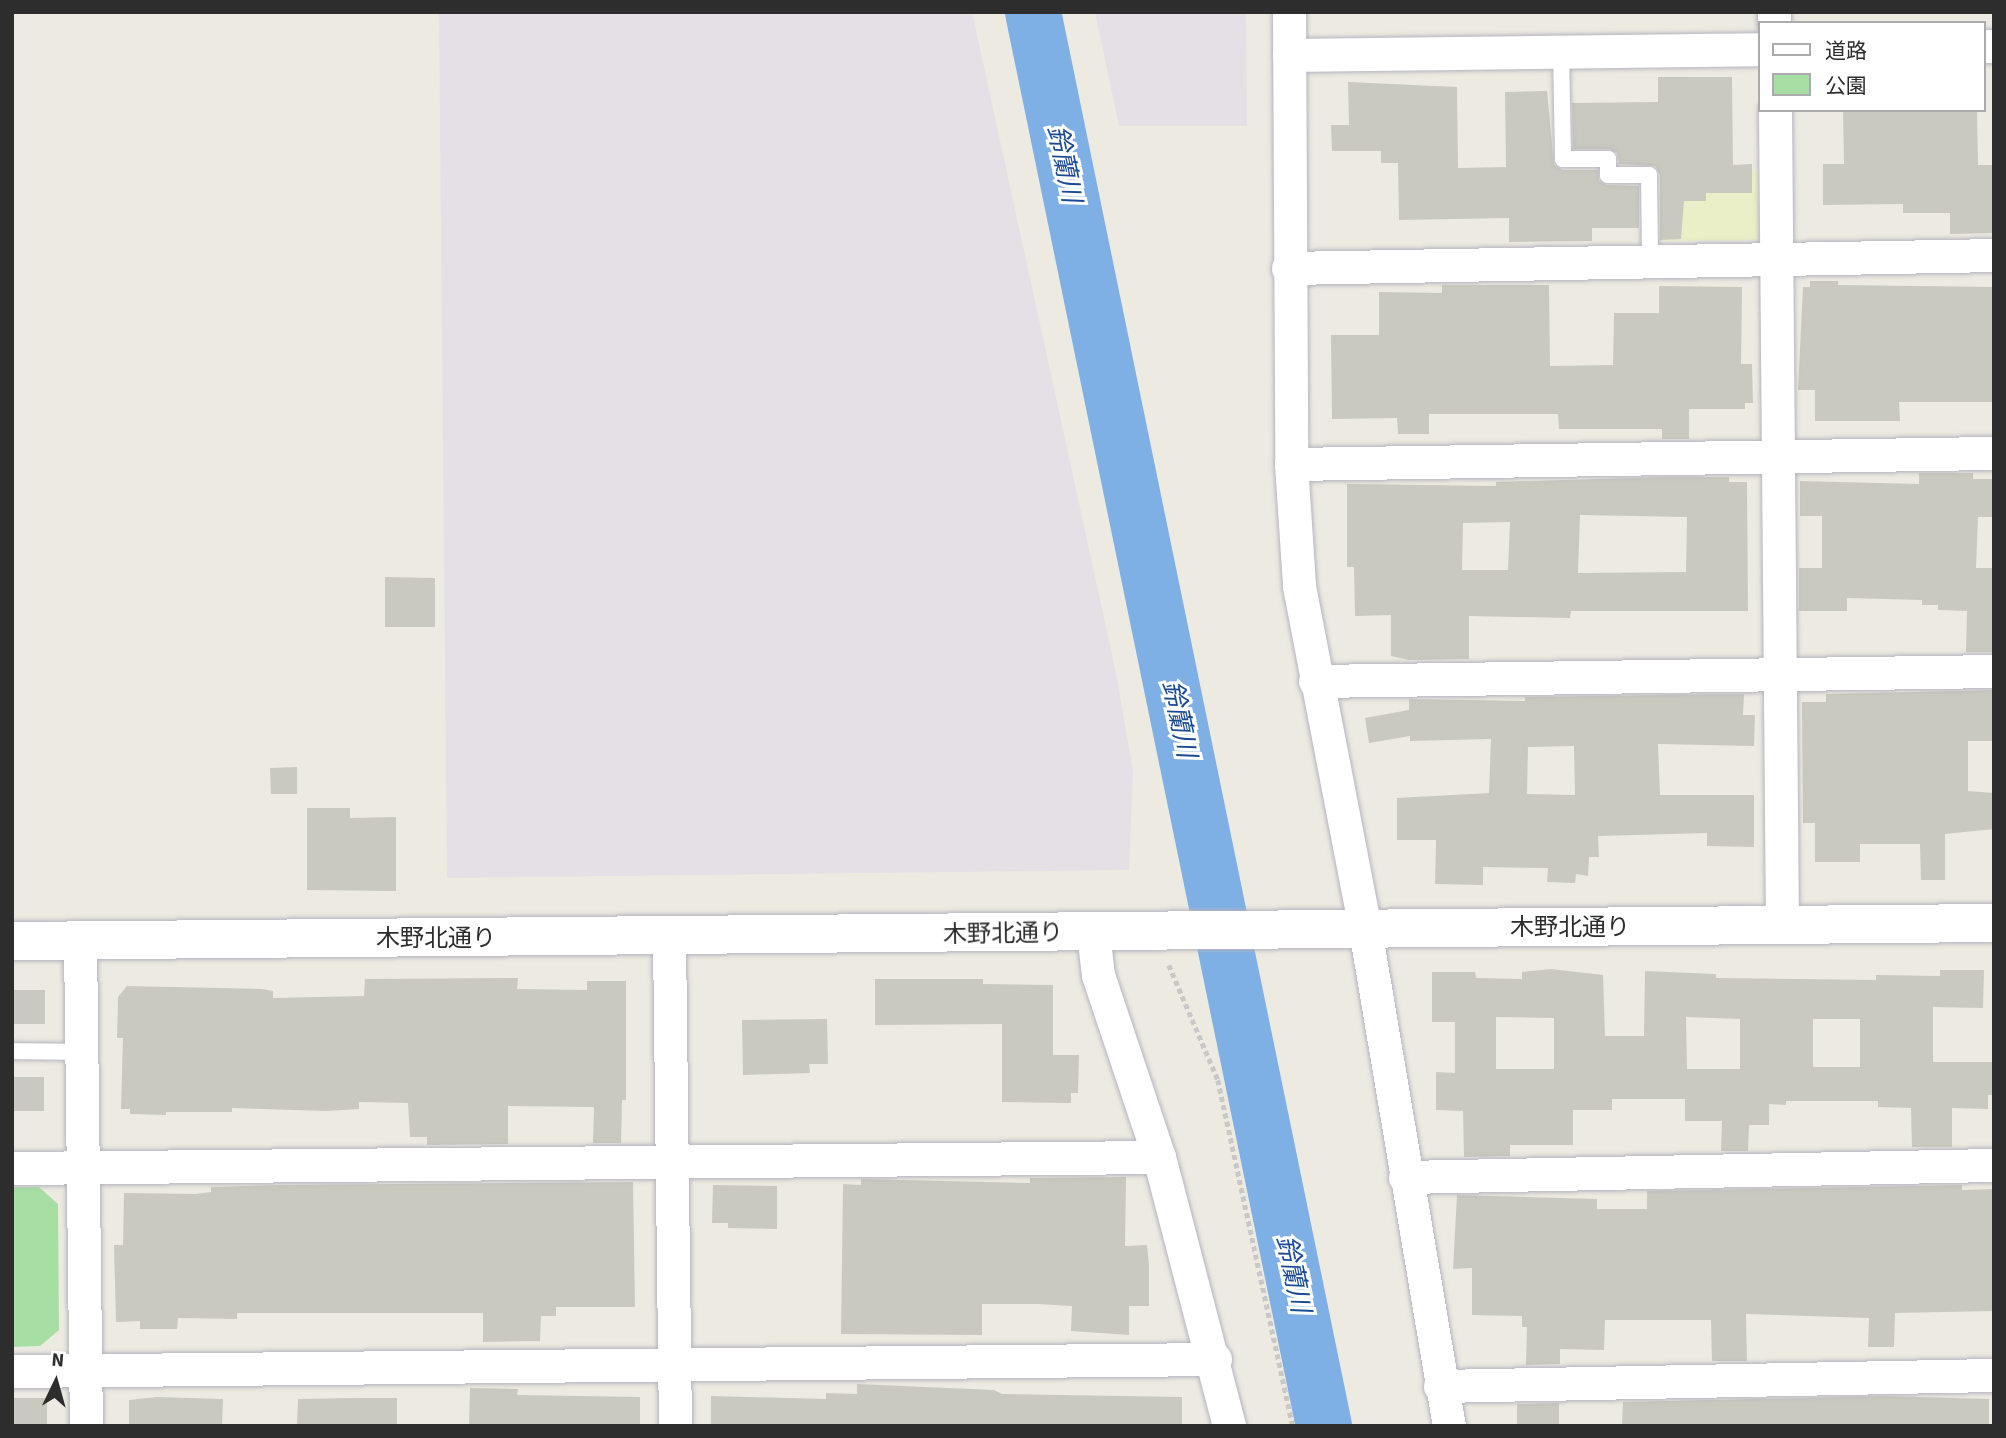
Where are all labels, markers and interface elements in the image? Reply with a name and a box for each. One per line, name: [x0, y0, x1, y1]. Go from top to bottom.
legend: [1758, 21, 1985, 112]
text: 道路: [1825, 36, 1867, 66]
text: 公園: [1825, 71, 1867, 101]
water label: 鈴蘭川: [1041, 123, 1087, 205]
water label: 鈴蘭川: [1156, 678, 1202, 760]
street label: 木野北通り: [1510, 914, 1630, 942]
street label: 木野北通り: [943, 919, 1063, 949]
street label: 木野北通り: [376, 925, 496, 953]
water label: 鈴蘭川: [1270, 1233, 1316, 1315]
north arrow: [21, 1347, 91, 1417]
text: N: [50, 1347, 65, 1375]

